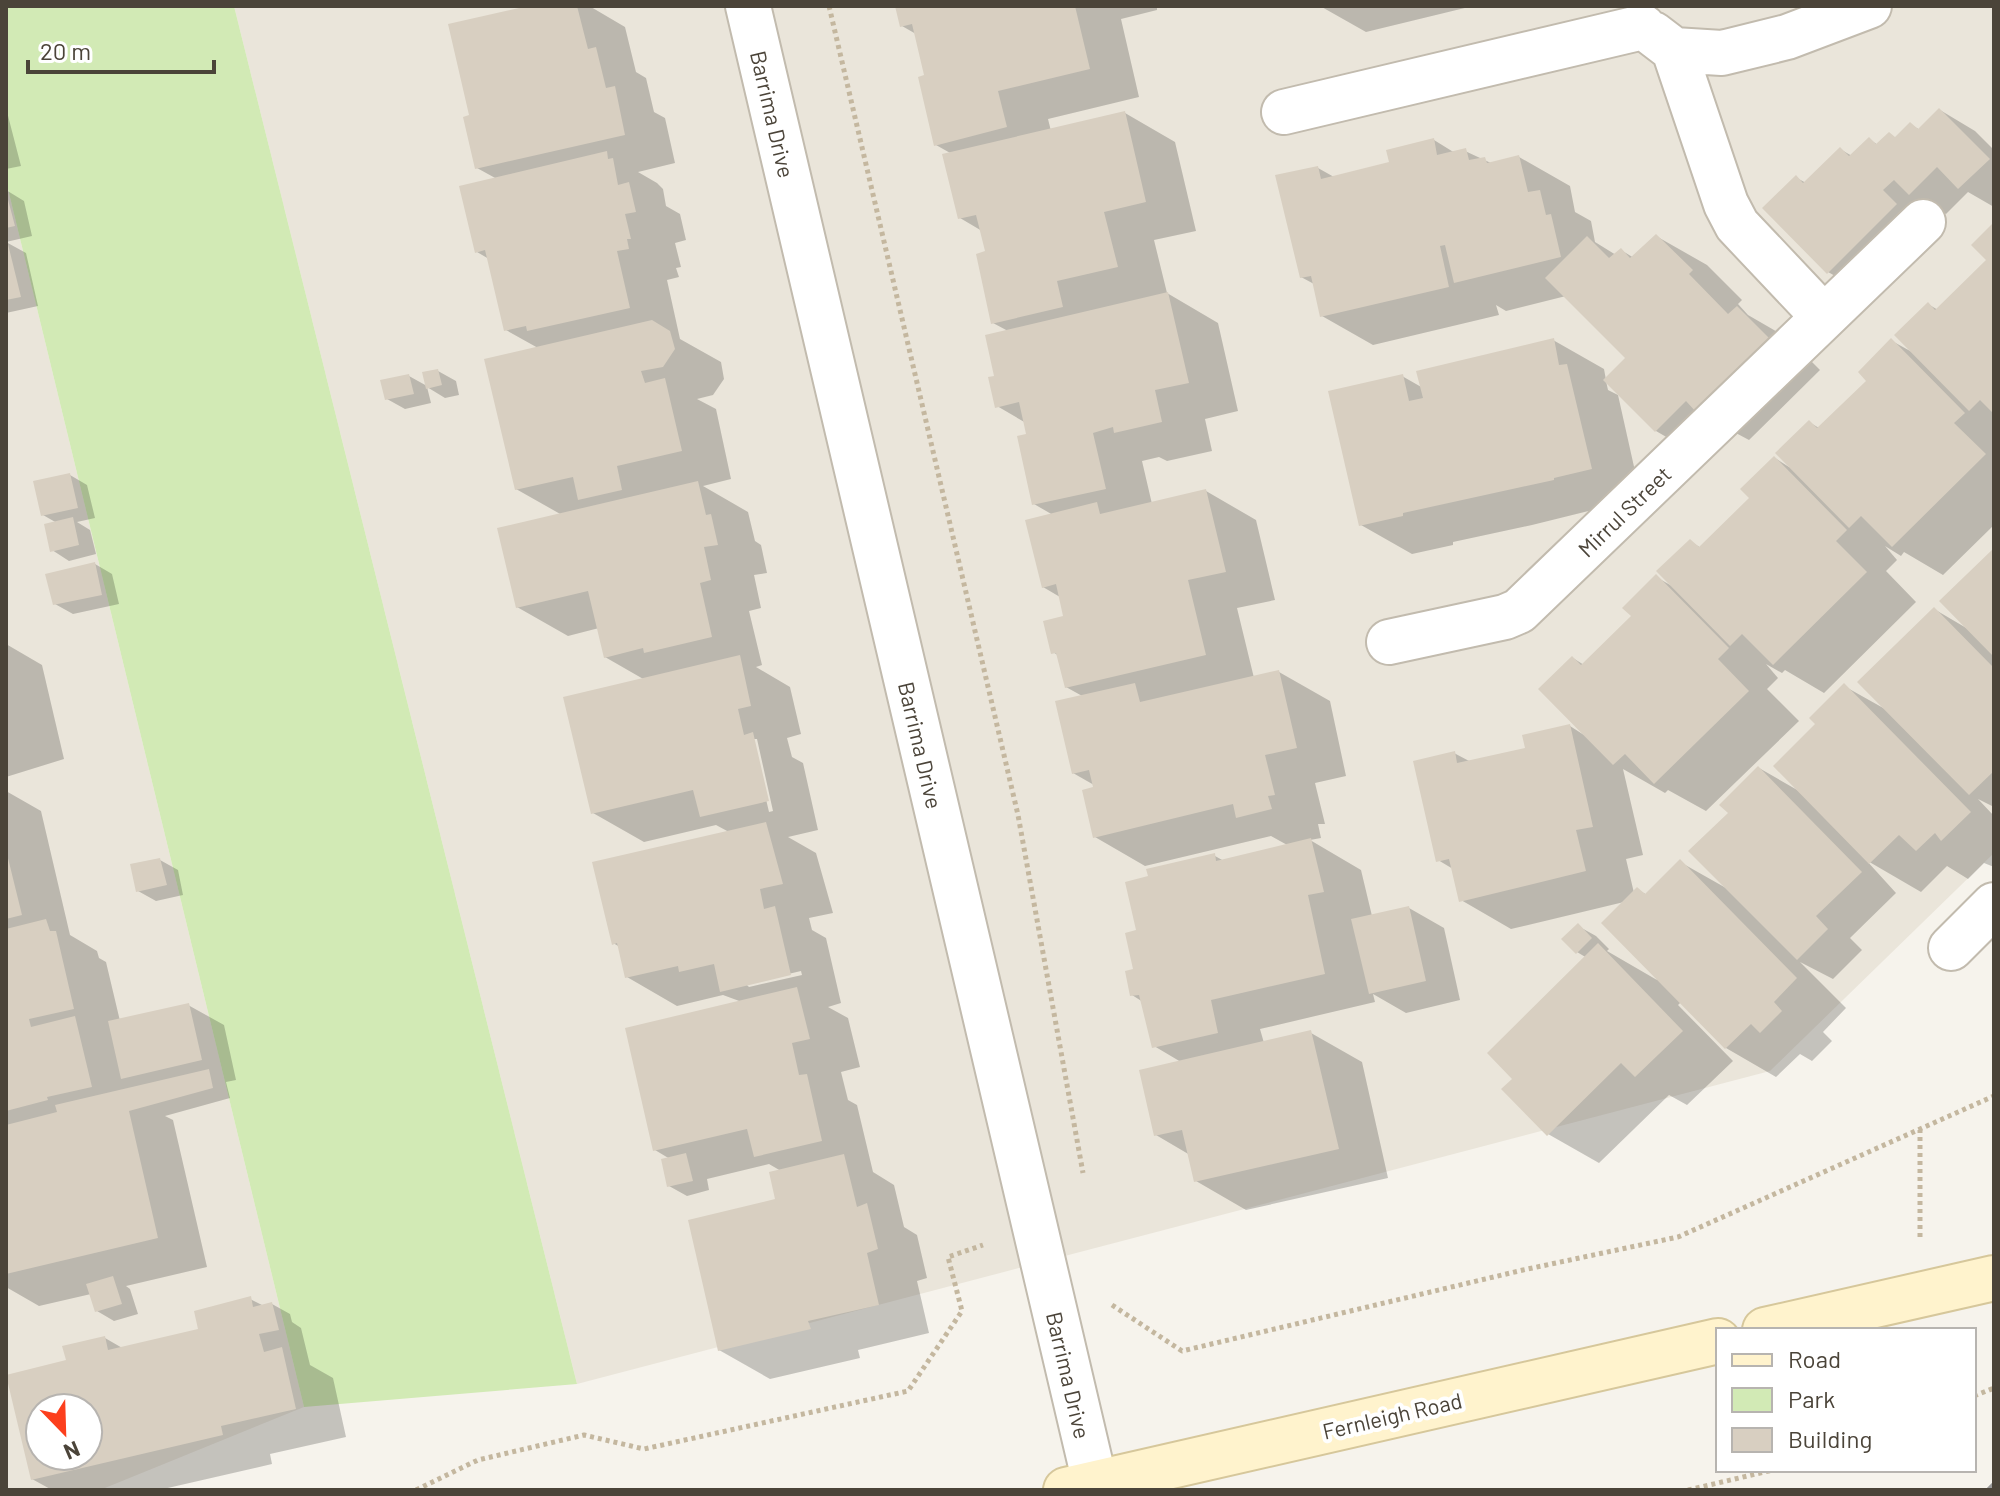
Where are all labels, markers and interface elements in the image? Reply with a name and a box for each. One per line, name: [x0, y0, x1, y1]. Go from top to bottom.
scale bar: [28, 24, 214, 74]
text: 20 m: [40, 36, 91, 65]
street label: Barrima Drive: [746, 48, 800, 180]
street label: Mirrul Street: [1572, 460, 1676, 562]
street label: Barrima Drive: [894, 679, 948, 811]
street label: Barrima Drive: [1042, 1309, 1096, 1441]
legend: [1716, 1328, 1976, 1472]
text: Road: [1788, 1344, 1841, 1373]
text: Park: [1788, 1384, 1835, 1413]
street label: Fernleigh Road: [1320, 1386, 1464, 1444]
north arrow: [24, 1392, 104, 1472]
text: Building: [1788, 1424, 1872, 1453]
text: N: [60, 1437, 84, 1466]

